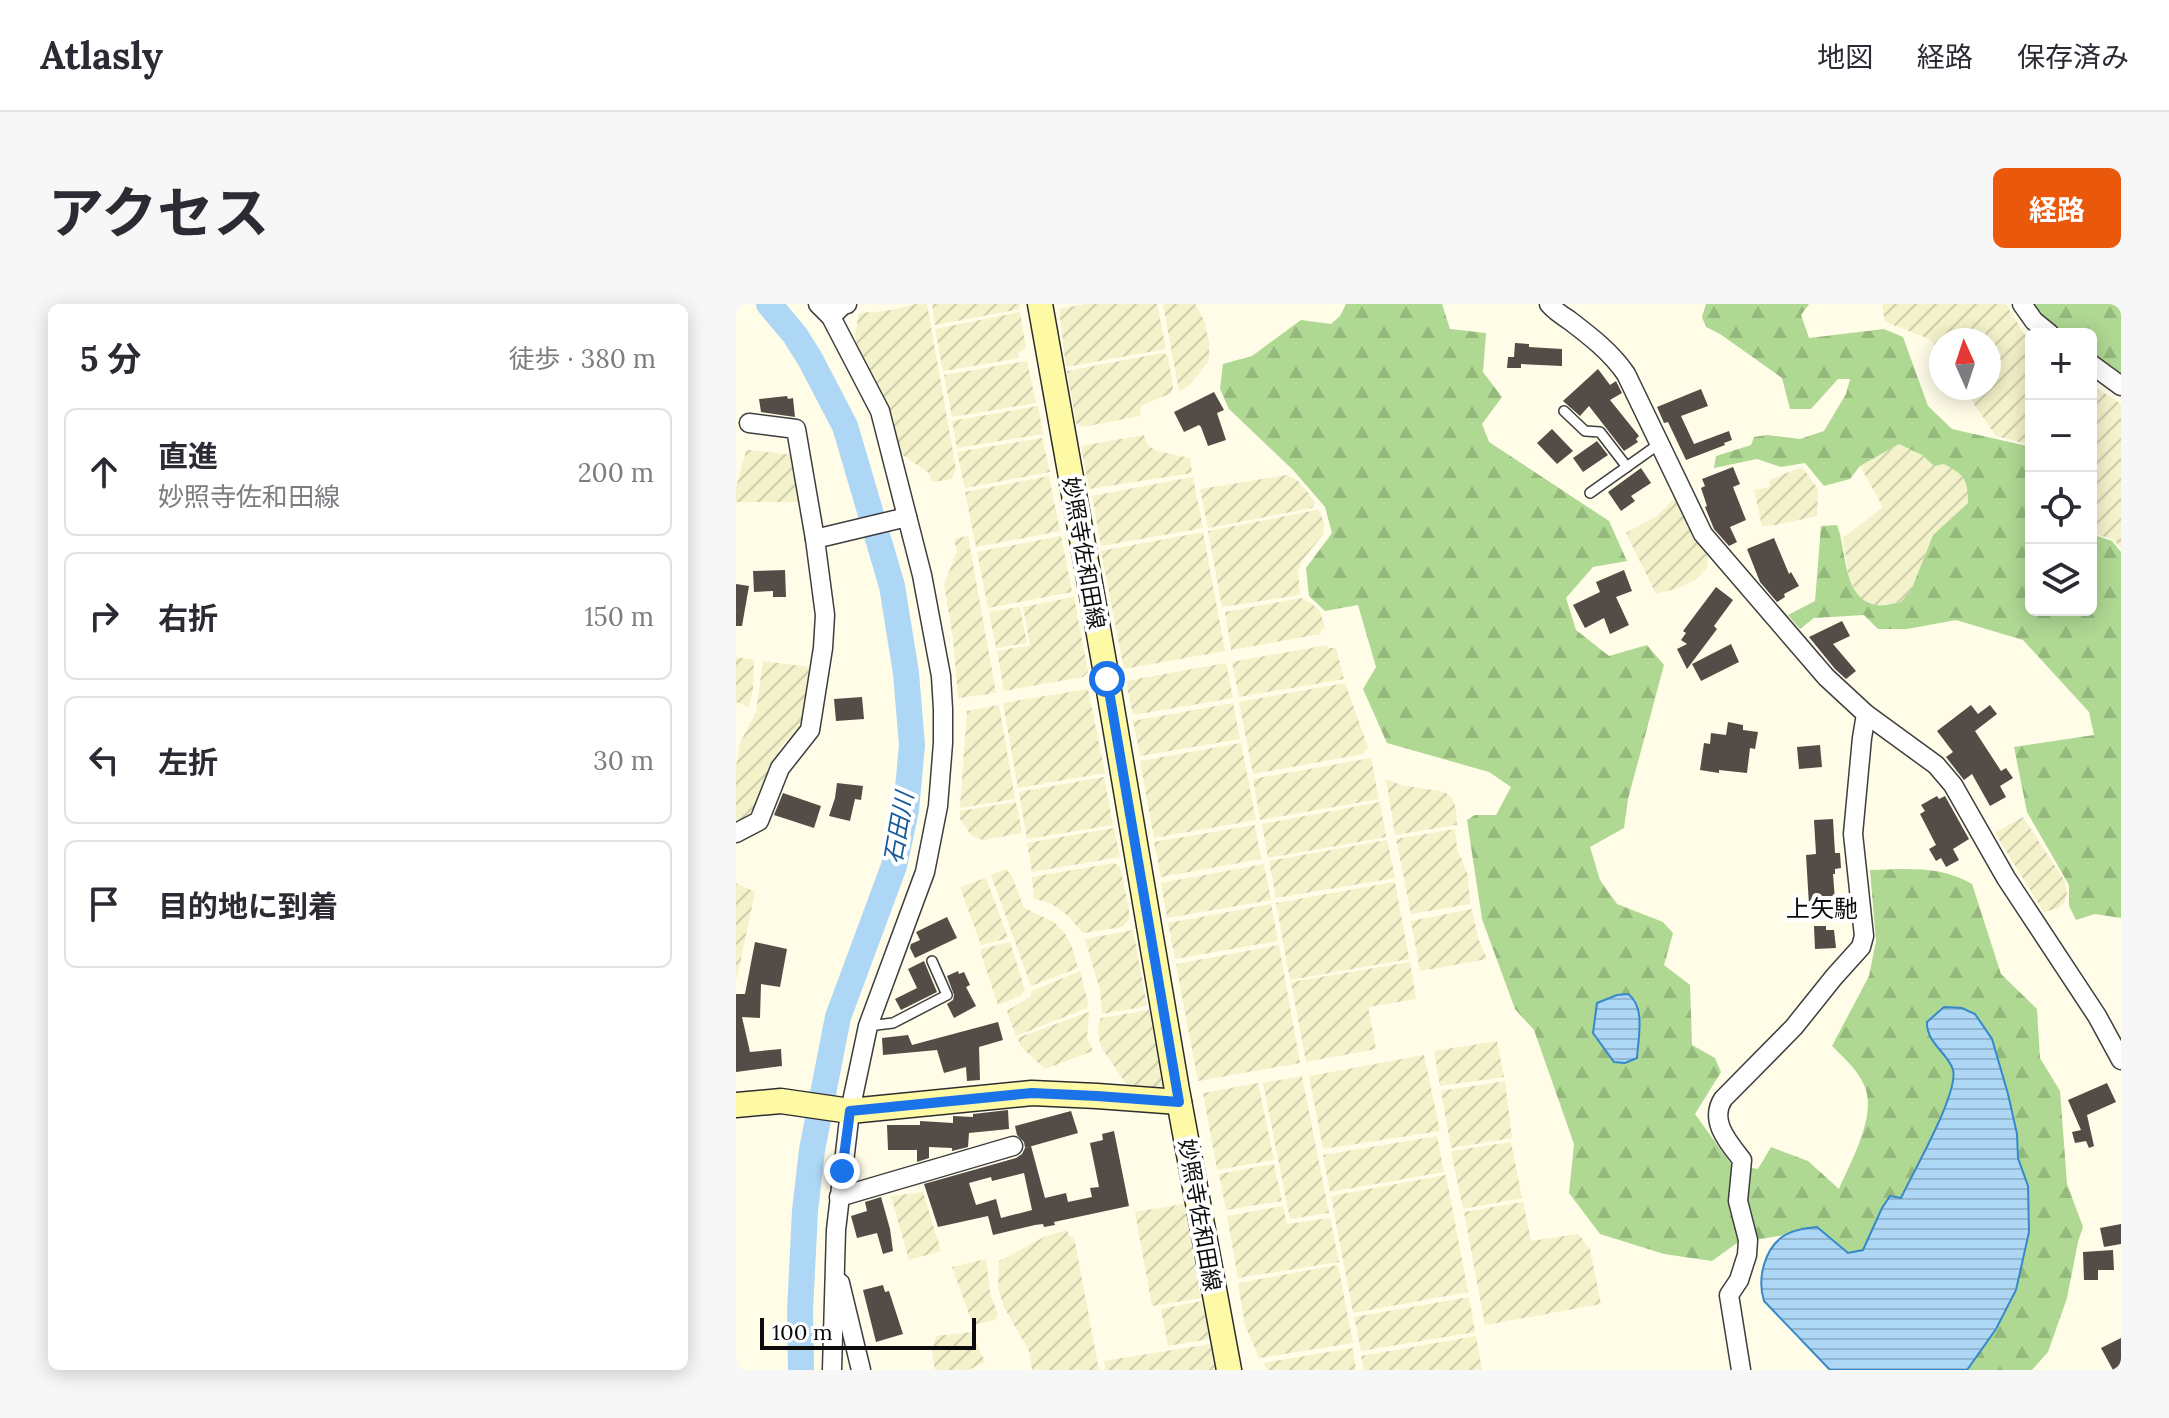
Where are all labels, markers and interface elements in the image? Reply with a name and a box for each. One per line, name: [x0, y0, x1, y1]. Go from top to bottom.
text: Atlasly: [40, 31, 163, 79]
text: 地図: [1817, 39, 1873, 75]
text: 経路: [1917, 39, 1973, 75]
text: 保存済み: [2017, 39, 2129, 75]
button: 経路: [1993, 168, 2121, 248]
text: アクセス: [48, 177, 269, 248]
north arrow: [1929, 328, 2001, 400]
map controls: [2025, 328, 2097, 616]
button: +: [2025, 328, 2097, 400]
text: 5 分: [80, 337, 141, 380]
text: 徒歩 · 380 m: [509, 342, 656, 375]
button: −: [2025, 400, 2097, 472]
text: 直進: [158, 437, 218, 475]
icon: ahead: [82, 450, 126, 494]
text: 200 m: [578, 456, 654, 489]
button: locate: [2025, 472, 2097, 544]
street label: 妙照寺佐和田線: [1057, 475, 1111, 631]
text: 妙照寺佐和田線: [158, 480, 340, 513]
button: layers: [2025, 544, 2097, 616]
icon: right: [82, 594, 126, 638]
text: 右折: [158, 599, 218, 637]
text: 150 m: [584, 600, 654, 633]
route start: [1089, 661, 1125, 697]
icon: left: [82, 738, 126, 782]
text: 左折: [158, 743, 218, 781]
text: 30 m: [593, 744, 654, 777]
water label: 石田川: [877, 787, 921, 866]
icon: arrive: [82, 882, 126, 926]
text: 目的地に到着: [158, 887, 338, 925]
district label: 上矢馳: [1786, 893, 1858, 924]
street label: 妙照寺佐和田線: [1173, 1137, 1227, 1293]
route end: [824, 1153, 860, 1189]
scale bar: [760, 1314, 976, 1350]
text: 100 m: [772, 1318, 833, 1346]

